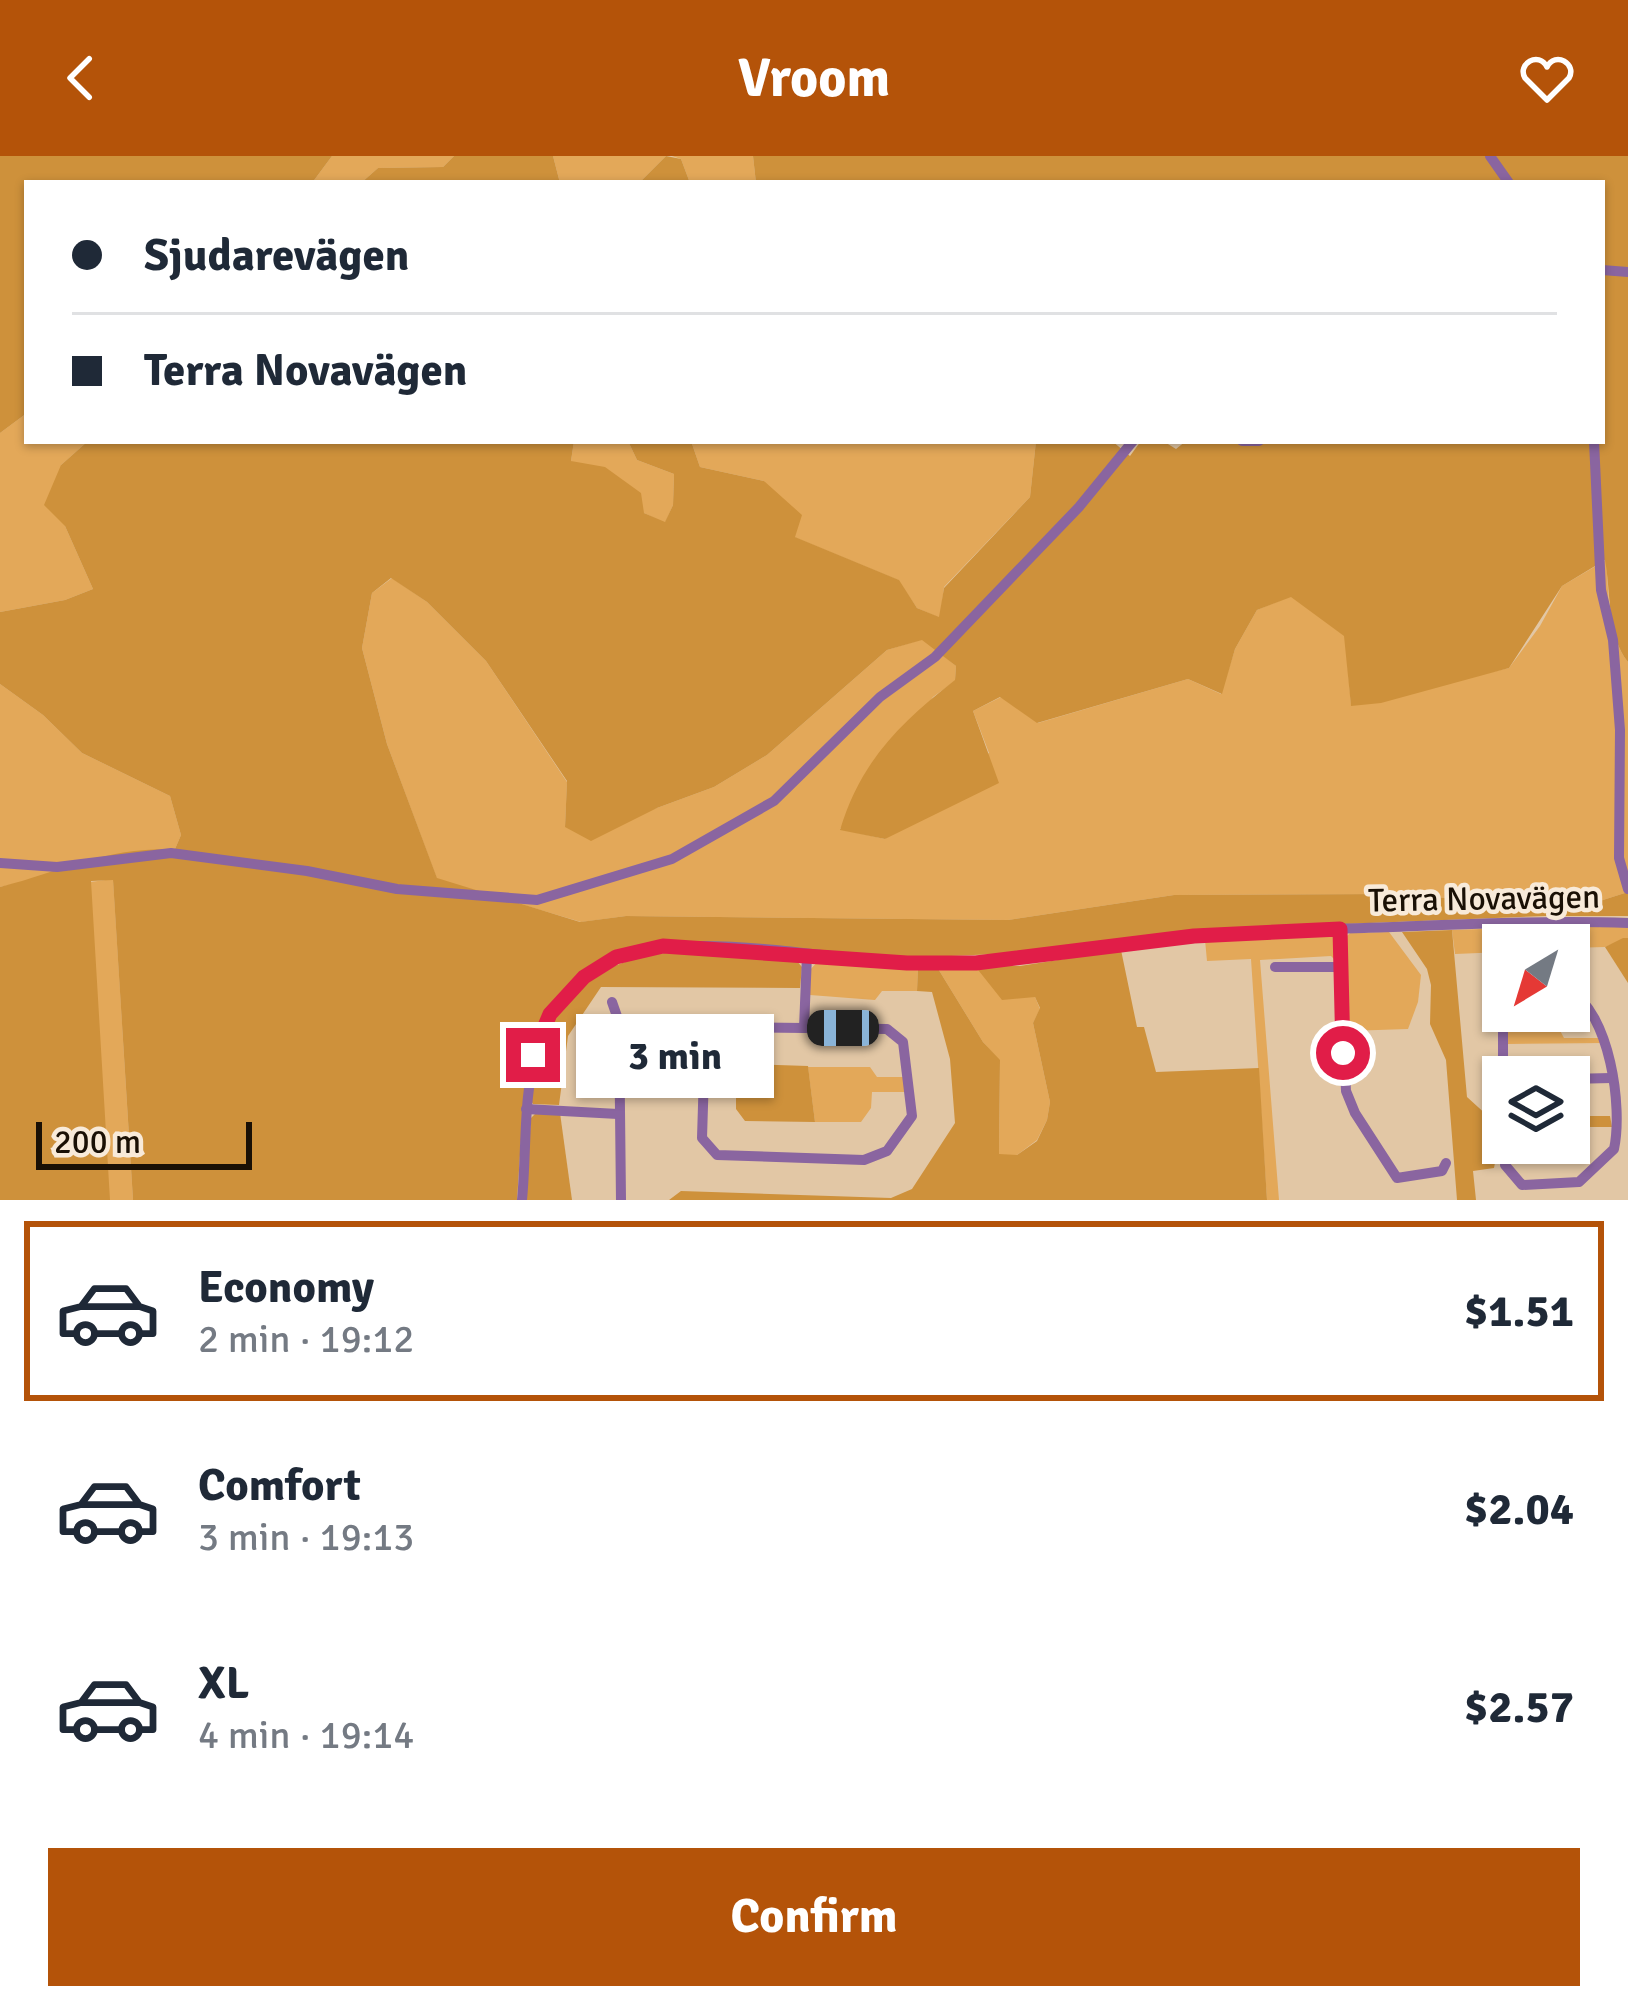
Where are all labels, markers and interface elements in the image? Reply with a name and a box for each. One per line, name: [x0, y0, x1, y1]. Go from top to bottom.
icon: back: [48, 45, 114, 111]
text: Vroom: [738, 45, 890, 112]
icon: heart: [1514, 45, 1580, 111]
text: Sjudarevägen: [144, 228, 409, 283]
text: Terra Novavägen: [144, 343, 467, 398]
street label: Terra Novavägen: [1368, 876, 1600, 922]
north arrow: [1482, 924, 1590, 1032]
map controls: [1482, 924, 1590, 1164]
car: [807, 1010, 879, 1046]
callout: 3 min: [575, 1013, 773, 1097]
route start: [1316, 1026, 1370, 1080]
route end: [506, 1028, 560, 1082]
text: 3 min: [628, 1032, 722, 1080]
button: layers: [1482, 1056, 1590, 1164]
scale bar: [36, 1116, 252, 1169]
text: 200 m: [54, 1122, 141, 1163]
icon: car: [54, 1257, 162, 1365]
text: Economy: [198, 1260, 374, 1315]
text: $1.51: [1464, 1284, 1574, 1339]
text: 2 min · 19:12: [198, 1315, 414, 1363]
icon: car: [54, 1455, 162, 1563]
text: Comfort: [198, 1458, 361, 1513]
text: $2.04: [1464, 1482, 1574, 1537]
text: 3 min · 19:13: [198, 1513, 414, 1561]
icon: car: [54, 1653, 162, 1761]
text: XL: [198, 1656, 249, 1711]
text: $2.57: [1464, 1680, 1574, 1735]
text: 4 min · 19:14: [198, 1711, 414, 1759]
button: Confirm: [48, 1848, 1580, 1986]

